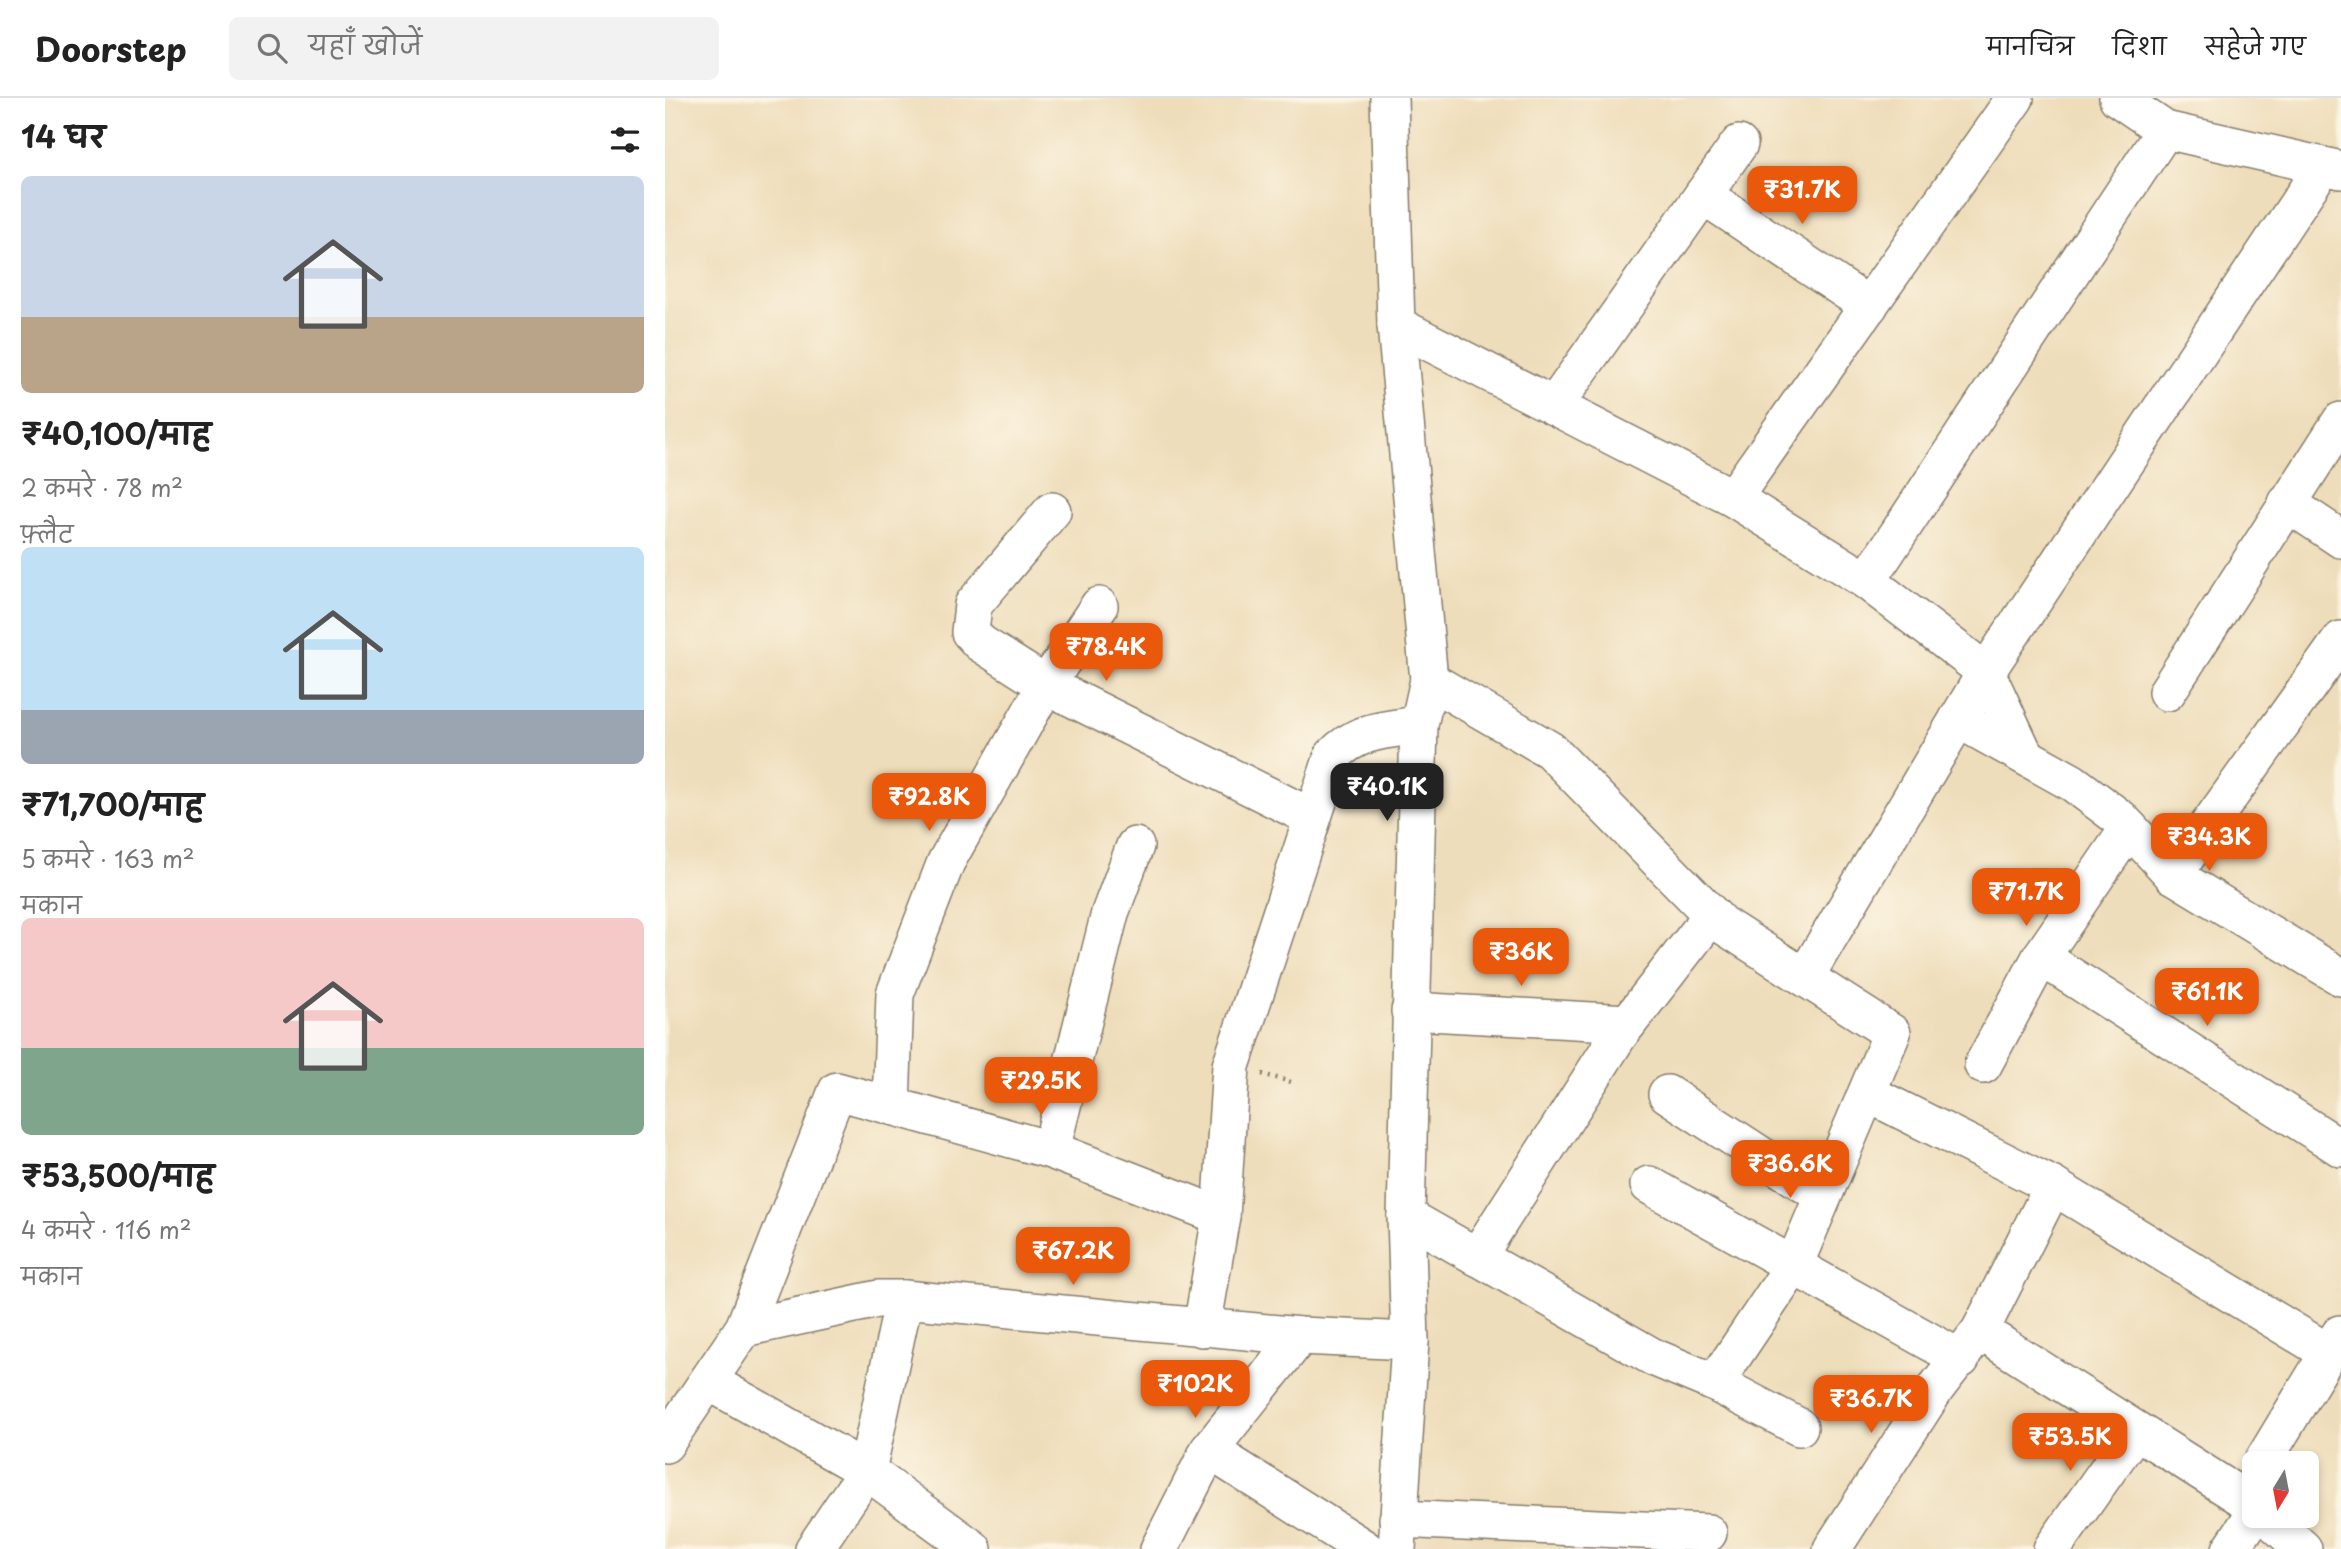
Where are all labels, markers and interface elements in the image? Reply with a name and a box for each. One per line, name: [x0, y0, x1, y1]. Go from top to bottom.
search box: [229, 17, 719, 80]
text: Doorstep: [35, 23, 187, 73]
text: यहाँ खोजें: [309, 25, 422, 64]
text: मानचित्र: [1986, 27, 2074, 63]
text: दिशा: [2112, 27, 2167, 63]
text: सहेजे गए: [2205, 27, 2306, 63]
icon: search: [253, 29, 291, 67]
text: 14 घर: [21, 113, 106, 158]
icon: filters: [606, 121, 644, 159]
pin: ₹31.7K: [1745, 166, 1859, 226]
text: ₹31.7K: [1763, 171, 1841, 206]
icon: home: [270, 221, 396, 347]
text: ₹40,100/माह: [21, 410, 211, 455]
text: 2 कमरे · 78 m²: [21, 470, 183, 505]
text: फ़्लैट: [21, 516, 73, 551]
icon: home: [270, 592, 396, 718]
pin: ₹78.4K: [1049, 624, 1163, 683]
text: ₹78.4K: [1066, 628, 1146, 663]
pin: ₹40.1K: [1330, 764, 1444, 823]
text: ₹40.1K: [1347, 768, 1427, 803]
pin: ₹92.8K: [872, 774, 986, 833]
text: ₹92.8K: [888, 778, 970, 813]
text: ₹71,700/माह: [21, 781, 204, 826]
pin: ₹34.3K: [2152, 814, 2266, 873]
text: ₹34.3K: [2167, 818, 2251, 853]
text: 5 कमरे · 163 m²: [21, 841, 195, 876]
pin: ₹71.7K: [1969, 868, 2083, 928]
text: ₹71.7K: [1988, 873, 2064, 908]
text: मकान: [21, 887, 82, 922]
pin: ₹36K: [1480, 928, 1562, 988]
text: ₹36K: [1489, 933, 1553, 968]
icon: home: [270, 963, 396, 1089]
pin: ₹61.1K: [2150, 968, 2264, 1028]
text: ₹61.1K: [2171, 973, 2243, 1008]
pin: ₹29.5K: [984, 1058, 1098, 1117]
text: ₹29.5K: [1000, 1062, 1082, 1097]
pin: ₹36.6K: [1733, 1140, 1847, 1200]
text: ₹36.6K: [1747, 1145, 1833, 1180]
text: ₹53,500/माह: [21, 1152, 215, 1197]
text: 4 कमरे · 116 m²: [21, 1212, 192, 1247]
pin: ₹67.2K: [1016, 1228, 1130, 1287]
text: ₹67.2K: [1032, 1232, 1114, 1267]
text: मकान: [21, 1258, 82, 1293]
pin: ₹102K: [1146, 1360, 1244, 1420]
text: ₹102K: [1157, 1365, 1233, 1400]
pin: ₹36.7K: [1814, 1376, 1928, 1435]
text: ₹36.7K: [1829, 1380, 1913, 1415]
pin: ₹53.5K: [2013, 1414, 2127, 1473]
text: ₹53.5K: [2028, 1418, 2112, 1453]
north arrow: [2242, 1451, 2319, 1528]
map controls: [2242, 1451, 2319, 1528]

